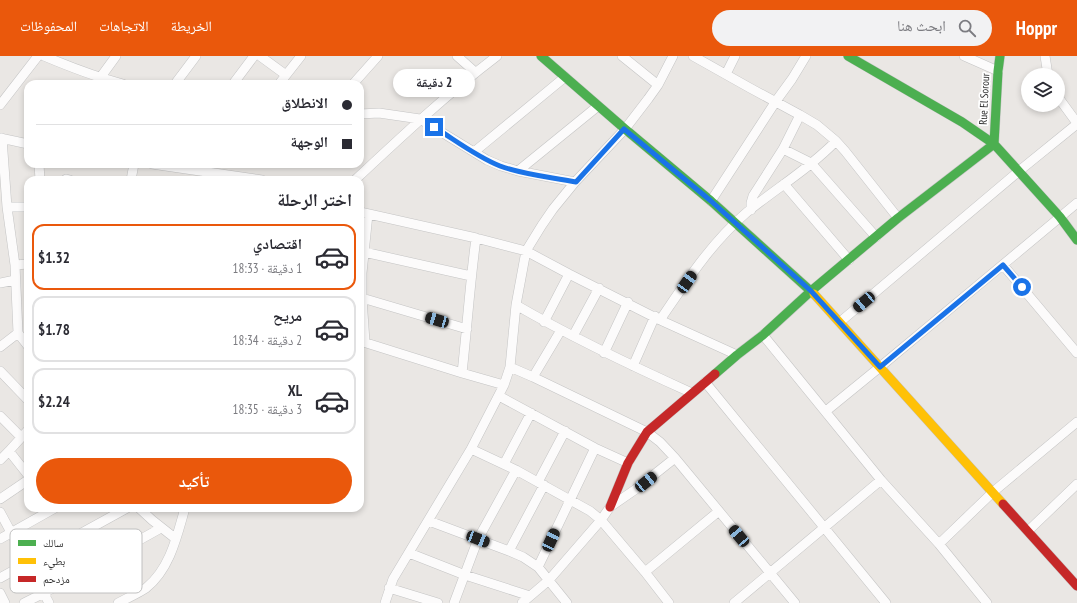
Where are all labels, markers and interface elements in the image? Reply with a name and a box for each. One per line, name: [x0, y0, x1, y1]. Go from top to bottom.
search box: [712, 10, 992, 46]
text: ابحث هنا: [897, 16, 946, 35]
text: Hoppr: [1016, 16, 1057, 40]
text: المحفوظات: [20, 17, 77, 35]
text: الاتجاهات: [99, 17, 149, 35]
text: الخريطة: [171, 17, 212, 35]
icon: search: [956, 17, 978, 39]
map controls: [1021, 68, 1065, 112]
button: layers: [1021, 68, 1065, 112]
callout: 2 دقيقة: [393, 69, 475, 97]
street label: Rue El Sorour: [976, 73, 992, 125]
text: 2 دقيقة: [416, 74, 452, 91]
text: الانطلاق: [282, 93, 328, 112]
route end: [425, 118, 443, 136]
text: الوجهة: [290, 132, 328, 151]
text: اختر الرحلة: [277, 188, 352, 211]
text: اقتصادي: [253, 234, 302, 253]
icon: car: [314, 239, 350, 275]
text: $1.32: [38, 248, 70, 267]
text: 1 دقيقة · 18:33: [233, 260, 302, 277]
car: [675, 269, 699, 295]
route start: [1013, 278, 1031, 296]
car: [851, 290, 877, 314]
text: مريح: [273, 306, 302, 325]
icon: car: [314, 311, 350, 347]
car: [424, 311, 450, 329]
text: $1.78: [38, 320, 70, 339]
text: 2 دقيقة · 18:34: [233, 332, 302, 349]
text: XL: [288, 381, 302, 400]
icon: car: [314, 383, 350, 419]
text: $2.24: [38, 392, 70, 411]
text: 3 دقيقة · 18:35: [233, 401, 302, 418]
button: تأكيد: [36, 458, 352, 504]
car: [633, 470, 659, 494]
car: [727, 523, 751, 549]
car: [540, 527, 562, 553]
legend: [10, 529, 142, 593]
car: [465, 529, 491, 549]
text: سالك: [43, 536, 63, 550]
text: بطيء: [43, 554, 65, 570]
text: مزدحم: [43, 572, 70, 587]

